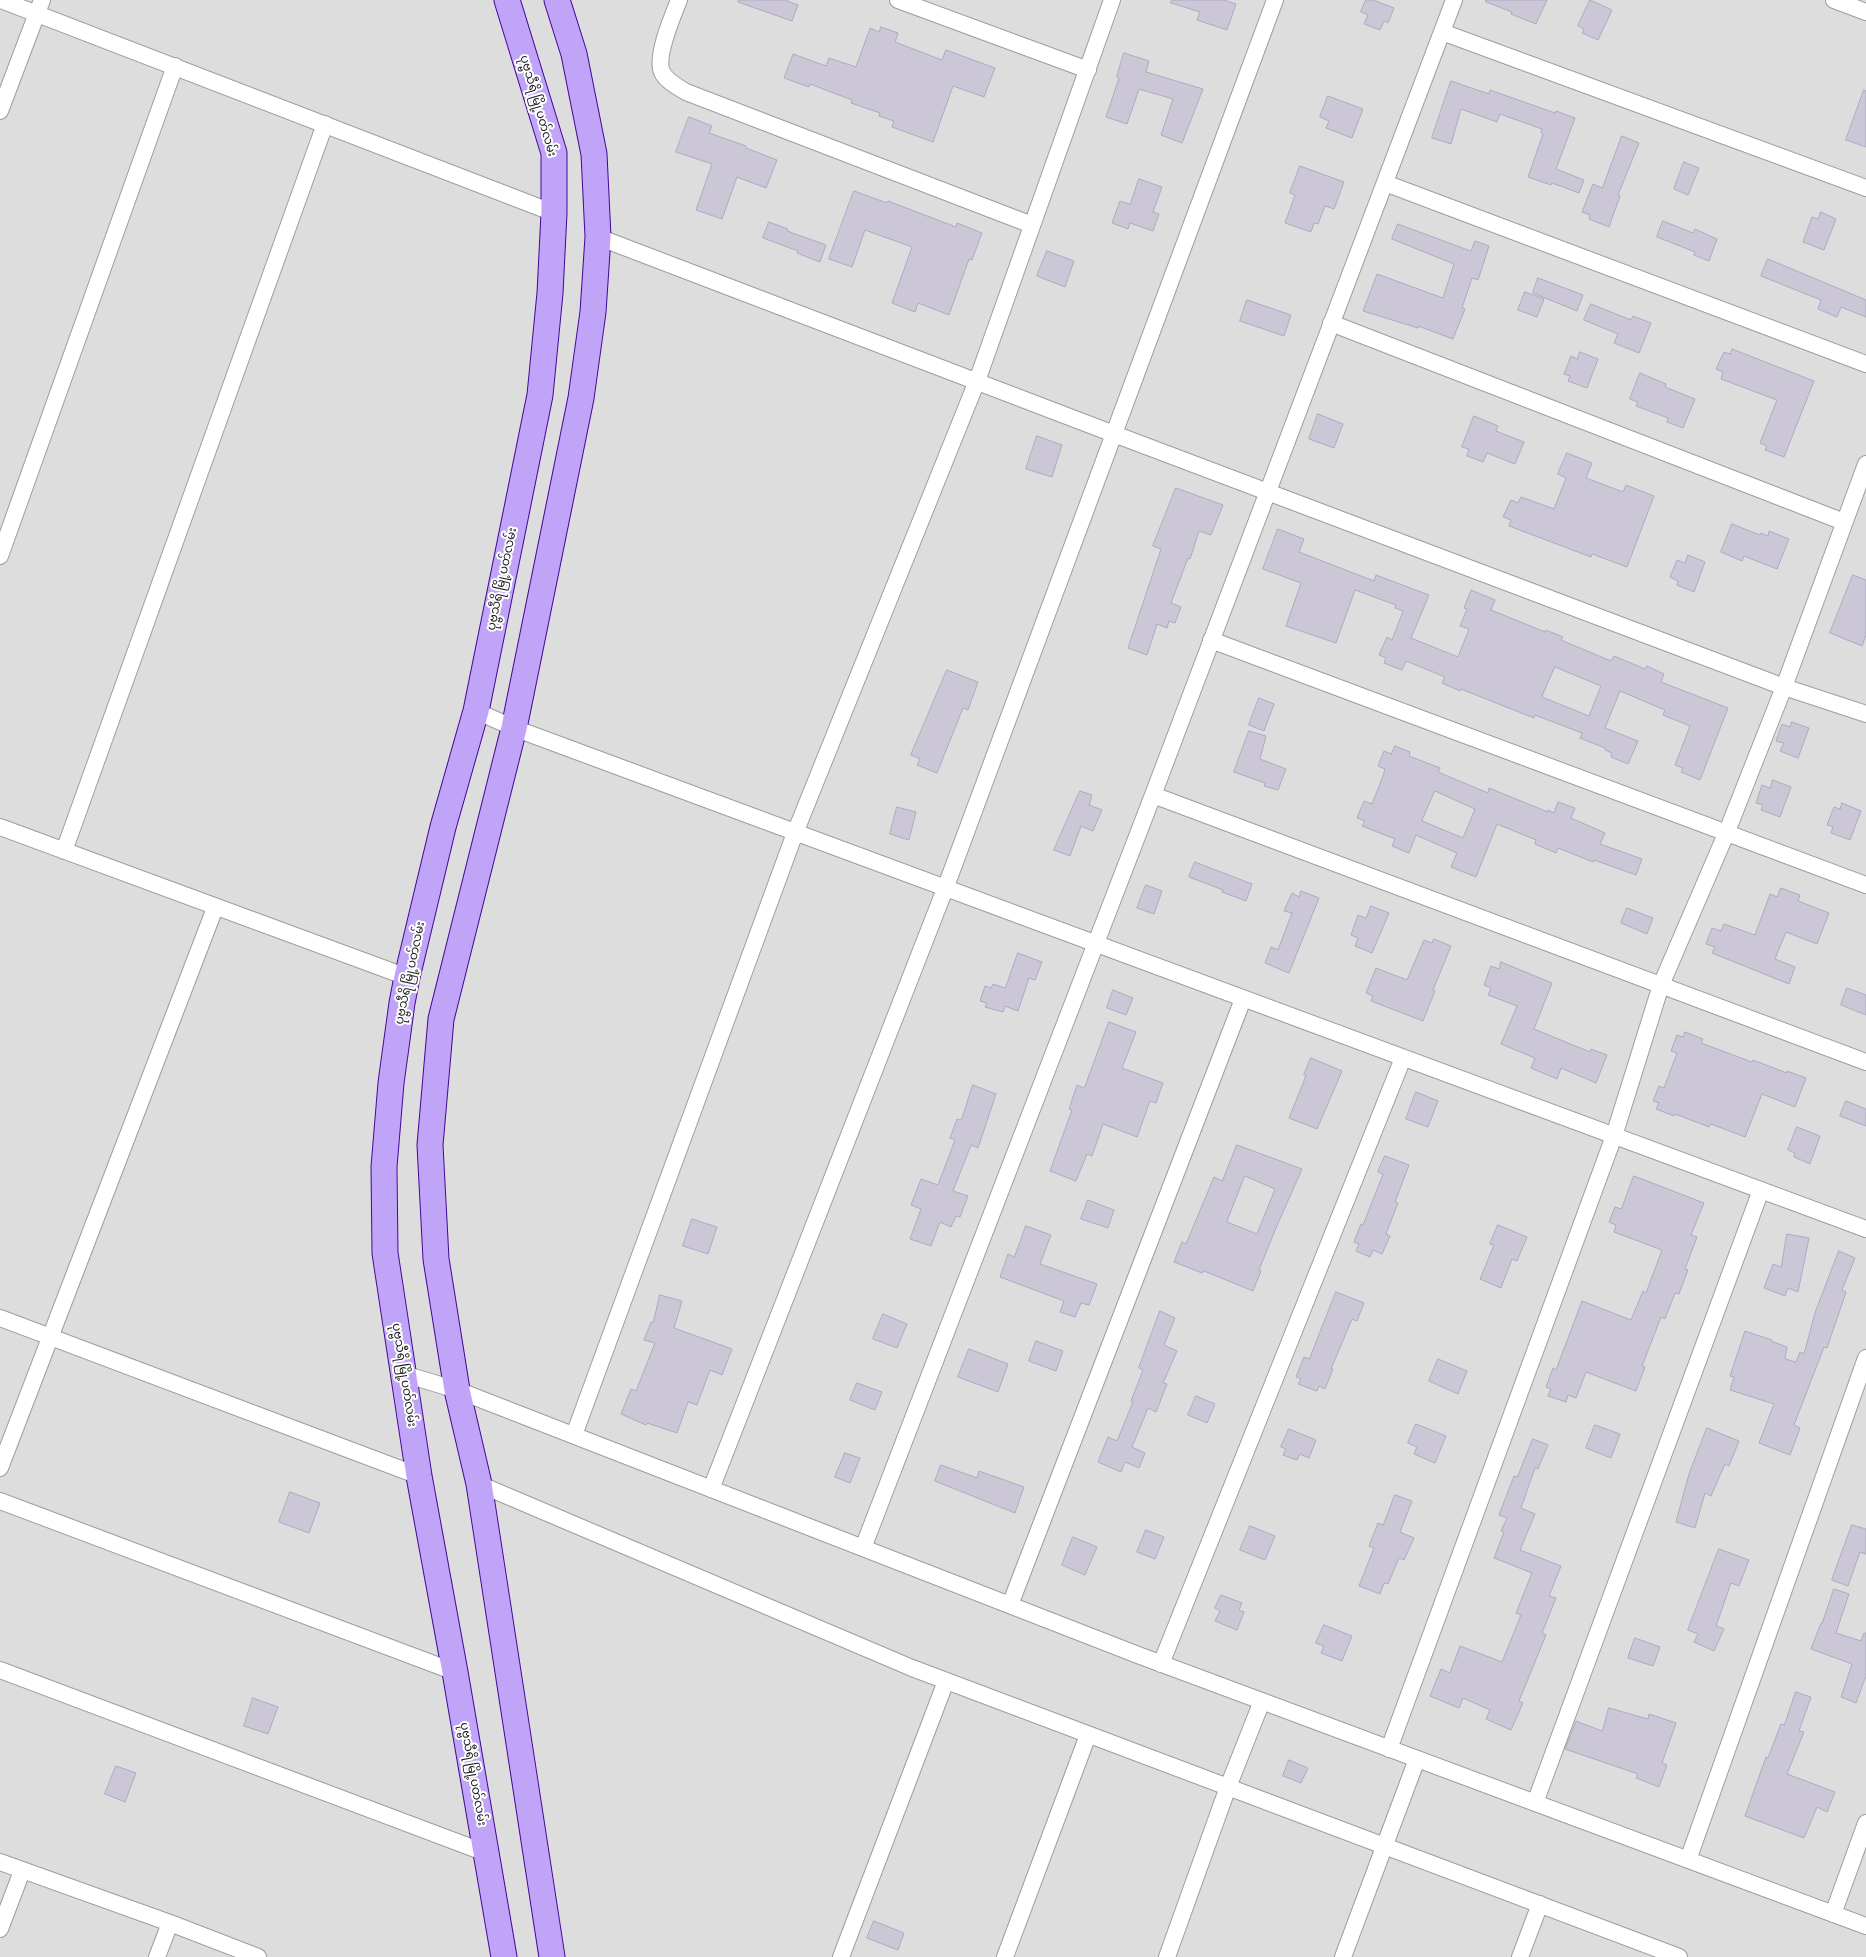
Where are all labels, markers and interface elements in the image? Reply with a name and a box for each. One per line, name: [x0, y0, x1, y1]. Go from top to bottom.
street label: ပုဗ္ဗသီရိ မြို့ပတ်လမ်း: [517, 54, 559, 158]
street label: ပုဗ္ဗသီရိ မြို့ပတ်လမ်း: [484, 526, 520, 632]
street label: ပုဗ္ဗသီရိ မြို့ပတ်လမ်း: [392, 920, 428, 1026]
street label: ပုဗ္ဗသီရိ မြို့ပတ်လမ်း: [389, 1322, 419, 1428]
street label: ပုဗ္ဗသီရိ မြို့ပတ်လမ်း: [457, 1721, 489, 1827]

